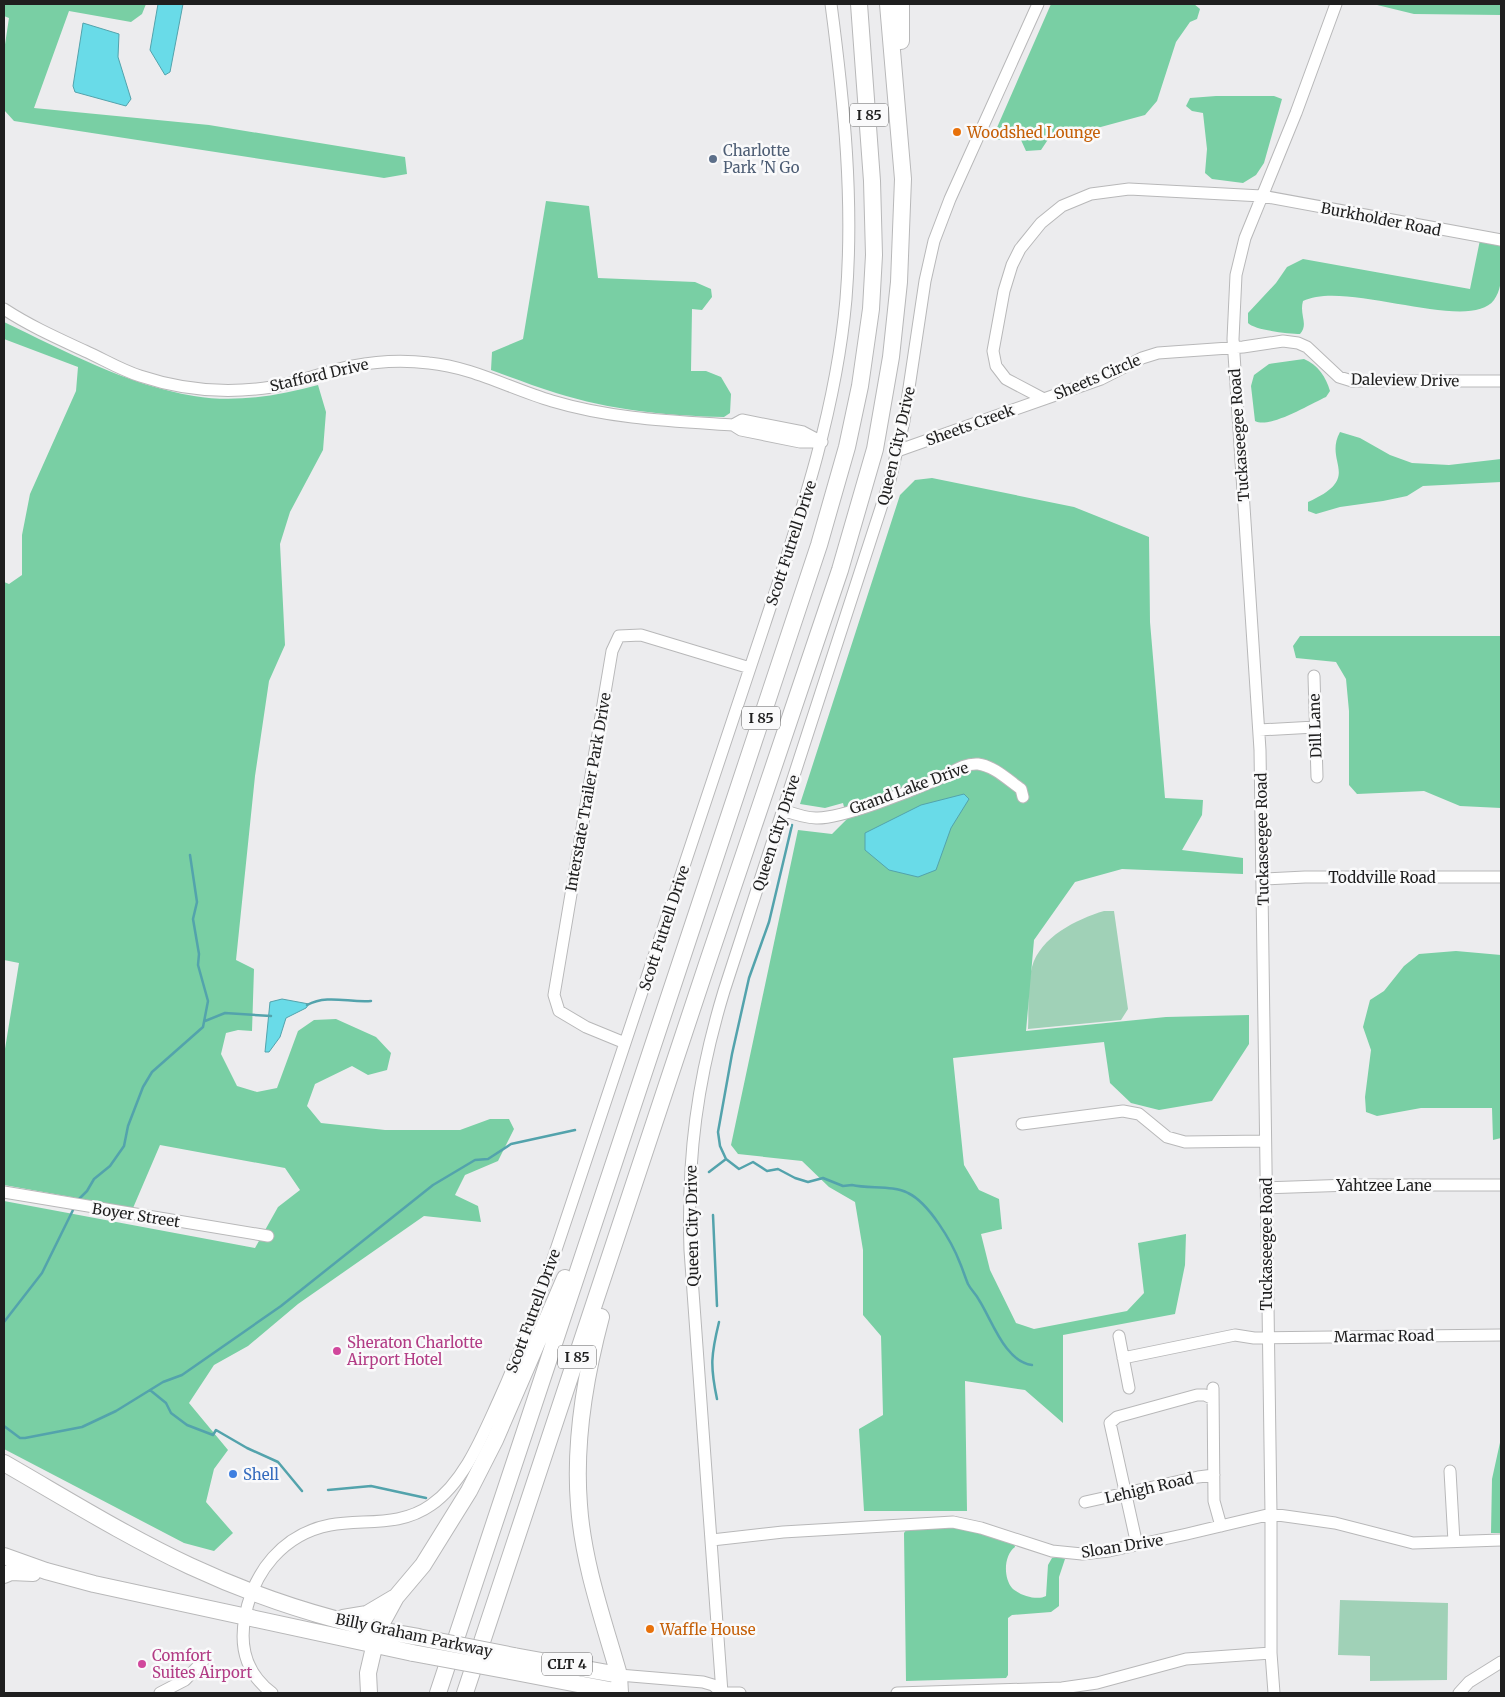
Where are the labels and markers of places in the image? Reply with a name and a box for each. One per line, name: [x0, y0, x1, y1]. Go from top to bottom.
place label: Woodshed Lounge: [966, 123, 1101, 142]
marker: Woodshed Lounge: [951, 126, 963, 138]
place label: Charlotte Park 'N Go: [723, 141, 800, 177]
marker: Charlotte Park 'N Go: [707, 153, 719, 165]
place label: Sheraton Charlotte Airport Hotel: [346, 1333, 483, 1369]
marker: Sheraton Charlotte Airport Hotel: [331, 1345, 343, 1357]
place label: Shell: [243, 1465, 279, 1484]
marker: Shell: [227, 1468, 239, 1480]
place label: Waffle House: [659, 1620, 756, 1639]
marker: Waffle House: [644, 1623, 656, 1635]
place label: Comfort Suites Airport: [152, 1646, 253, 1682]
marker: Comfort Suites Airport: [136, 1658, 148, 1670]

